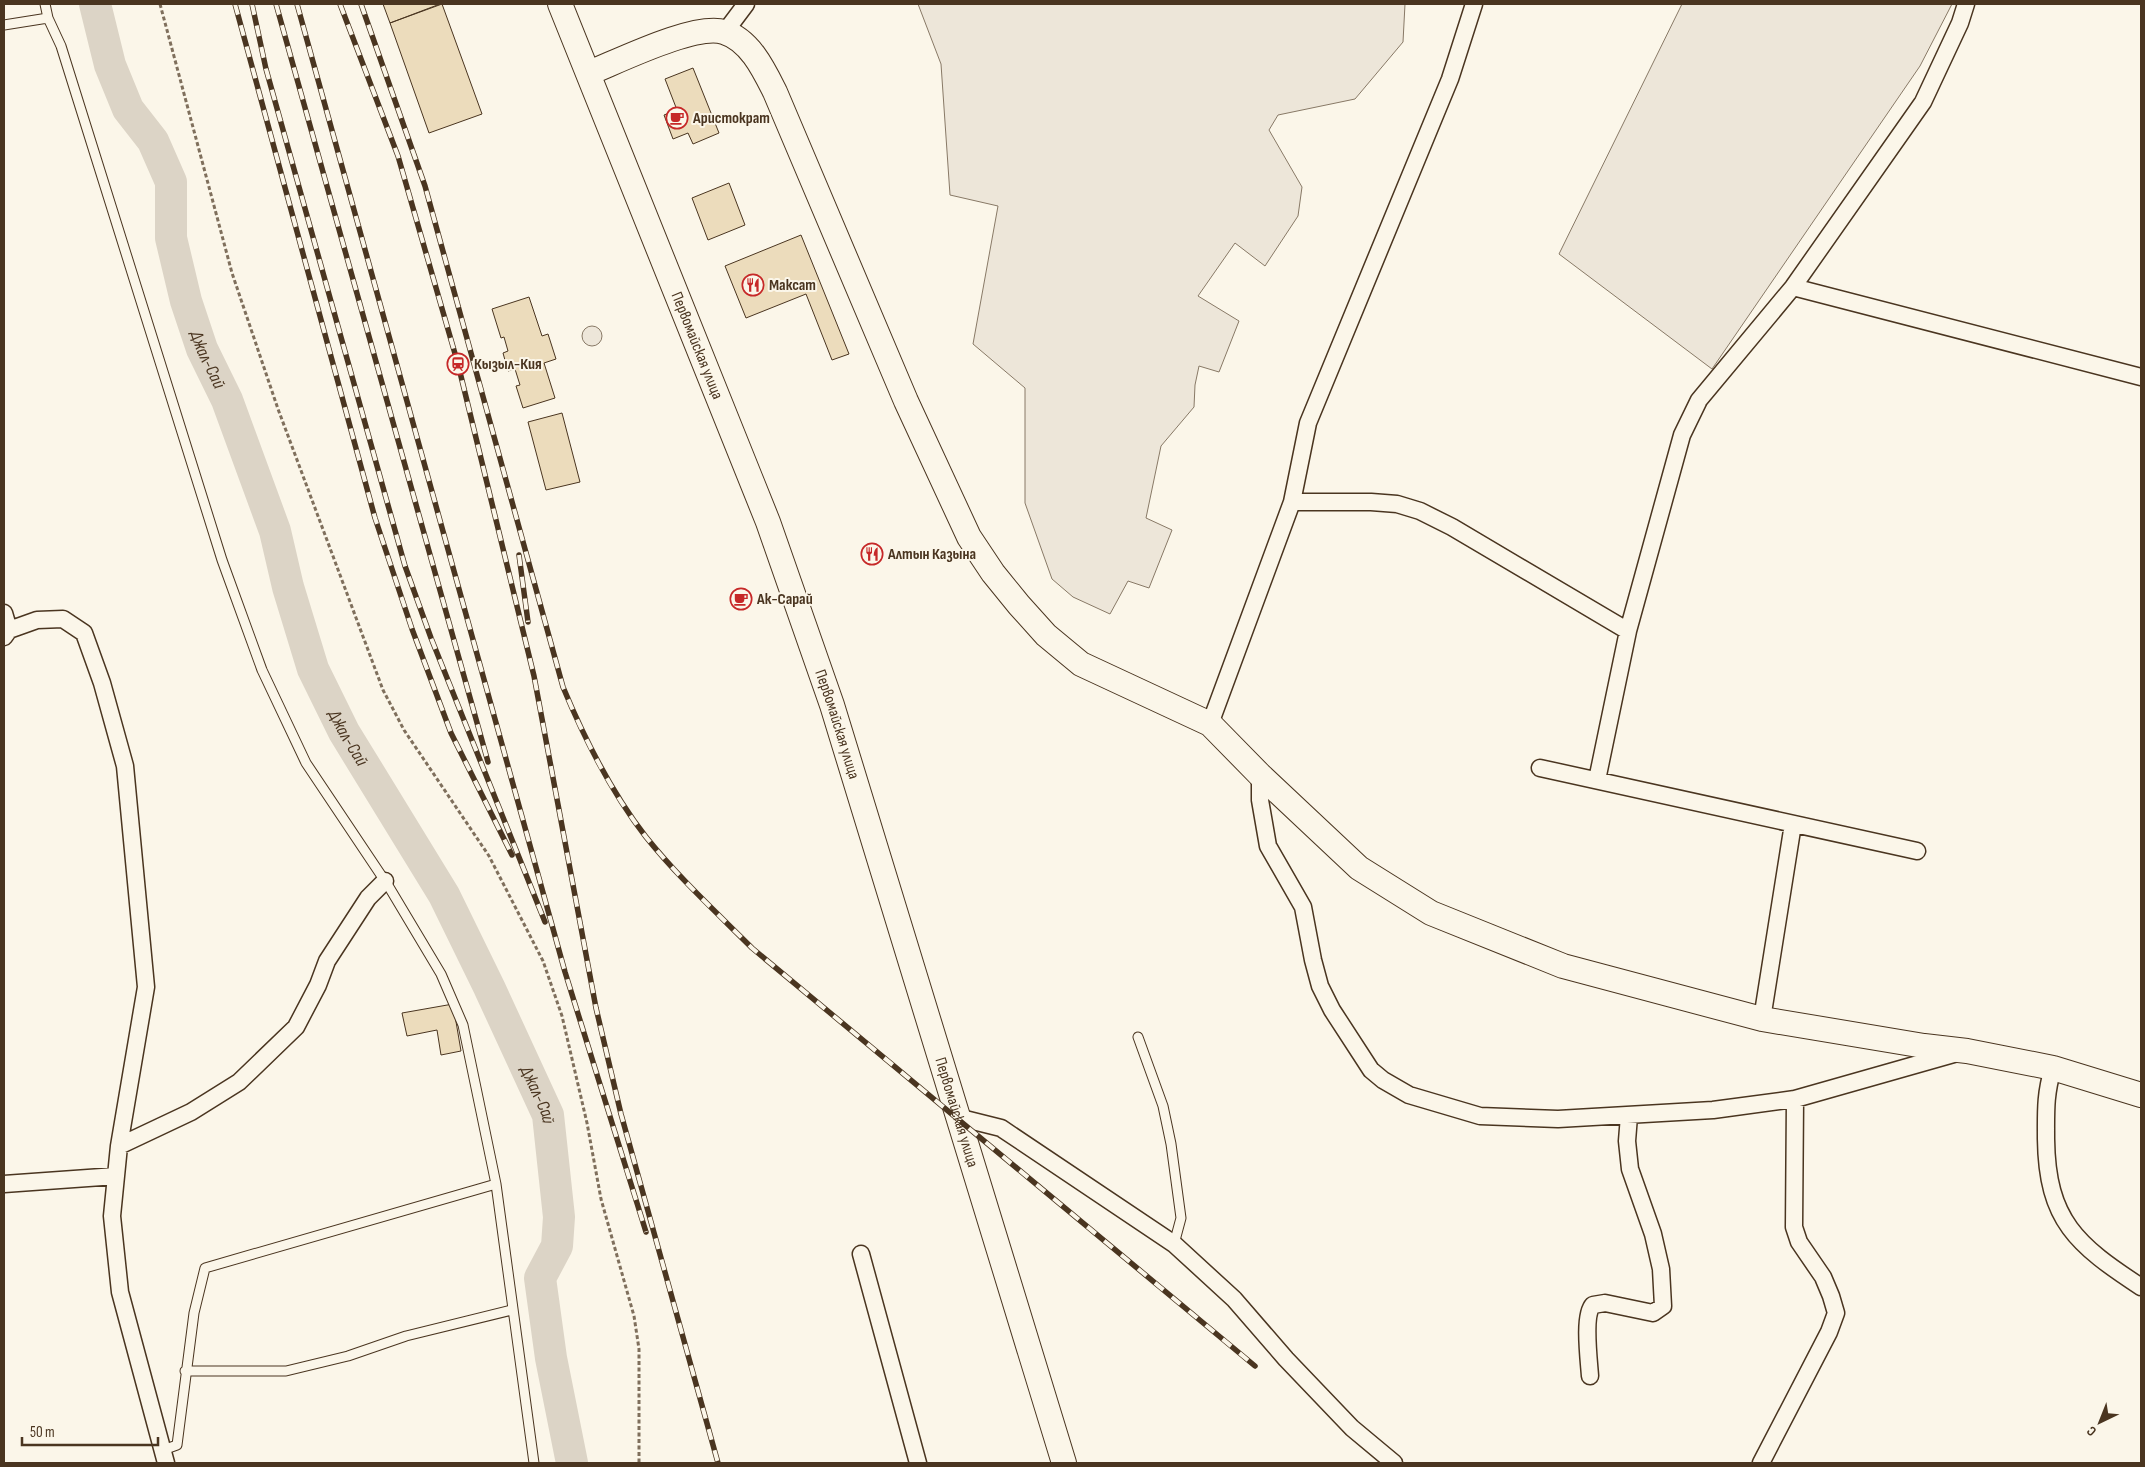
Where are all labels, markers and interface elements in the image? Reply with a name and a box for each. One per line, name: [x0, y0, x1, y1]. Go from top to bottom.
cafe icon: Аристократ: [665, 106, 689, 130]
place label: Аристократ: [692, 109, 770, 128]
restaurant icon: Максат: [741, 273, 765, 297]
place label: Максат: [769, 276, 816, 295]
street label: Первомайская улица: [667, 289, 727, 402]
water label: Джал-Сай: [186, 327, 230, 392]
station icon: Кызыл-Кия: [446, 352, 470, 376]
place label: Кызыл-Кия: [474, 355, 542, 374]
restaurant icon: Алтын Казына: [860, 542, 884, 566]
place label: Алтын Казына: [887, 545, 976, 564]
cafe icon: Ак-Сарай: [729, 587, 753, 611]
place label: Ак-Сарай: [756, 590, 813, 609]
street label: Первомайская улица: [811, 667, 864, 781]
water label: Джал-Сай: [324, 705, 373, 770]
street label: Первомайская улица: [931, 1055, 982, 1169]
water label: Джал-Сай: [516, 1062, 559, 1125]
north arrow: [2075, 1397, 2125, 1447]
scale bar: [22, 1414, 159, 1446]
text: С: [2083, 1422, 2100, 1440]
text: 50 m: [30, 1423, 55, 1442]

